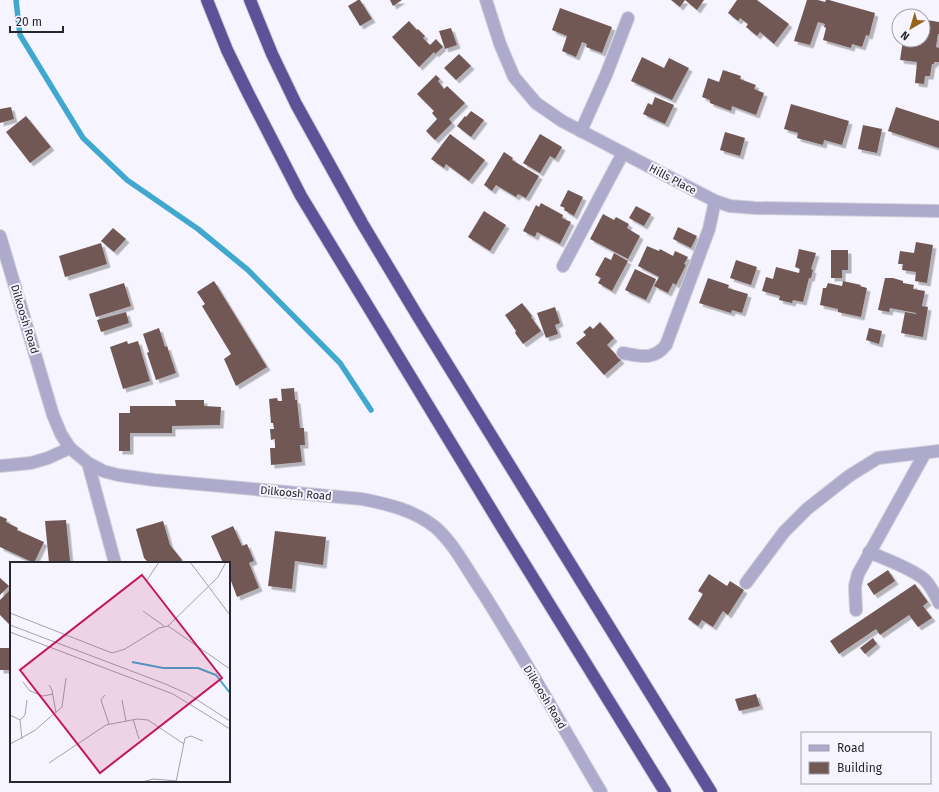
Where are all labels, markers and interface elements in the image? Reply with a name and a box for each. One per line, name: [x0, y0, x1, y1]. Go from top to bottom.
scale bar: [10, 8, 63, 34]
north arrow: [891, 8, 931, 48]
text: 20 m: [16, 15, 42, 29]
text: N: [898, 28, 912, 43]
street label: Hills Place: [647, 162, 699, 197]
street label: Dilkoosh Road: [8, 283, 41, 355]
street label: Dilkoosh Road: [260, 484, 332, 503]
inset map: [10, 562, 230, 782]
street label: Dilkoosh Road: [521, 663, 569, 731]
legend: [801, 732, 931, 784]
text: Road: [837, 741, 865, 755]
text: Building: [837, 761, 883, 775]

